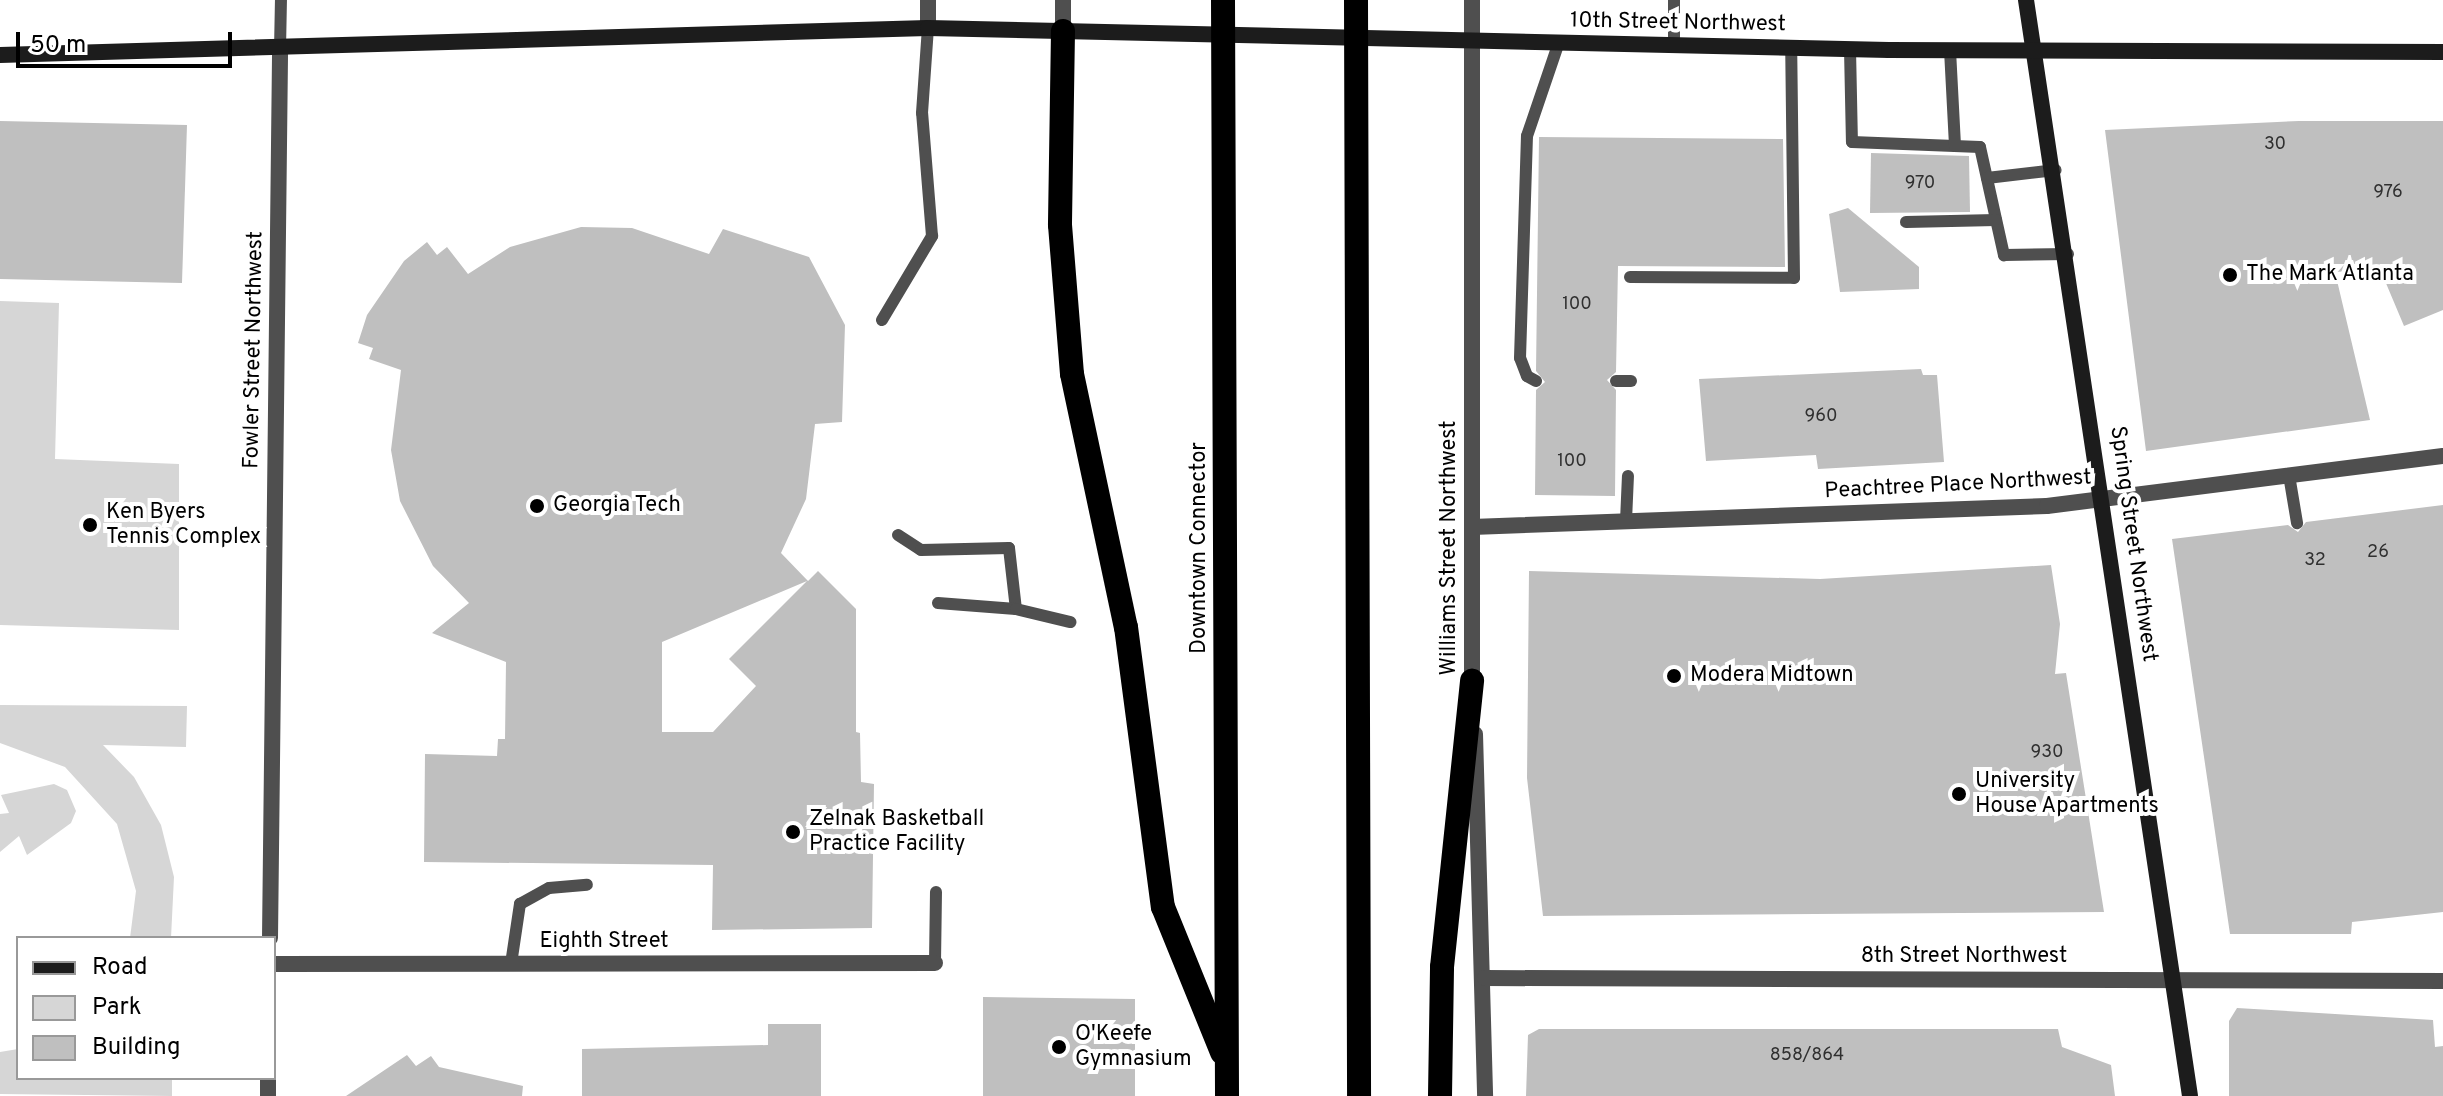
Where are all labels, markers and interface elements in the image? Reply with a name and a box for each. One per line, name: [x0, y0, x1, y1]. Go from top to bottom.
street label: 10th Street Northwest: [1570, 8, 1786, 38]
scale bar: [20, 16, 236, 66]
text: 50 m: [30, 31, 86, 61]
house number: 30: [2264, 134, 2286, 156]
house number: 970: [1905, 173, 1935, 195]
house number: 976: [2373, 182, 2403, 204]
street label: Fowler Street Northwest: [239, 231, 269, 469]
place label: The Mark Atlanta: [2246, 262, 2415, 288]
marker: The Mark Atlanta: [2221, 266, 2239, 284]
house number: 100: [1562, 294, 1592, 316]
house number: 960: [1804, 406, 1838, 428]
street label: Williams Street Northwest: [1437, 420, 1463, 676]
street label: Spring Street Northwest: [2103, 424, 2163, 664]
street label: Downtown Connector: [1187, 442, 1213, 654]
house number: 100: [1557, 451, 1587, 473]
street label: Peachtree Place Northwest: [1824, 465, 2092, 505]
place label: Georgia Tech: [553, 493, 682, 519]
marker: Georgia Tech: [528, 497, 546, 515]
place label: Ken Byers Tennis Complex: [106, 499, 261, 550]
marker: Ken Byers Tennis Complex: [81, 516, 99, 534]
house number: 26: [2367, 542, 2389, 564]
house number: 32: [2304, 550, 2326, 572]
place label: Modera Midtown: [1690, 663, 1854, 689]
marker: Modera Midtown: [1665, 667, 1683, 685]
house number: 930: [2031, 742, 2063, 764]
place label: University House Apartments: [1975, 768, 2160, 820]
marker: University House Apartments: [1950, 785, 1968, 803]
place label: Zelnak Basketball Practice Facility: [809, 806, 984, 858]
marker: Zelnak Basketball Practice Facility: [784, 823, 802, 841]
street label: Eighth Street: [539, 929, 669, 955]
legend: [16, 936, 276, 1080]
street label: 8th Street Northwest: [1861, 944, 2067, 970]
text: Road: [92, 953, 148, 983]
text: Park: [92, 993, 142, 1023]
place label: O'Keefe Gymnasium: [1075, 1021, 1192, 1072]
text: Building: [92, 1033, 181, 1063]
marker: O'Keefe Gymnasium: [1050, 1038, 1068, 1056]
house number: 858/864: [1770, 1045, 1844, 1067]

